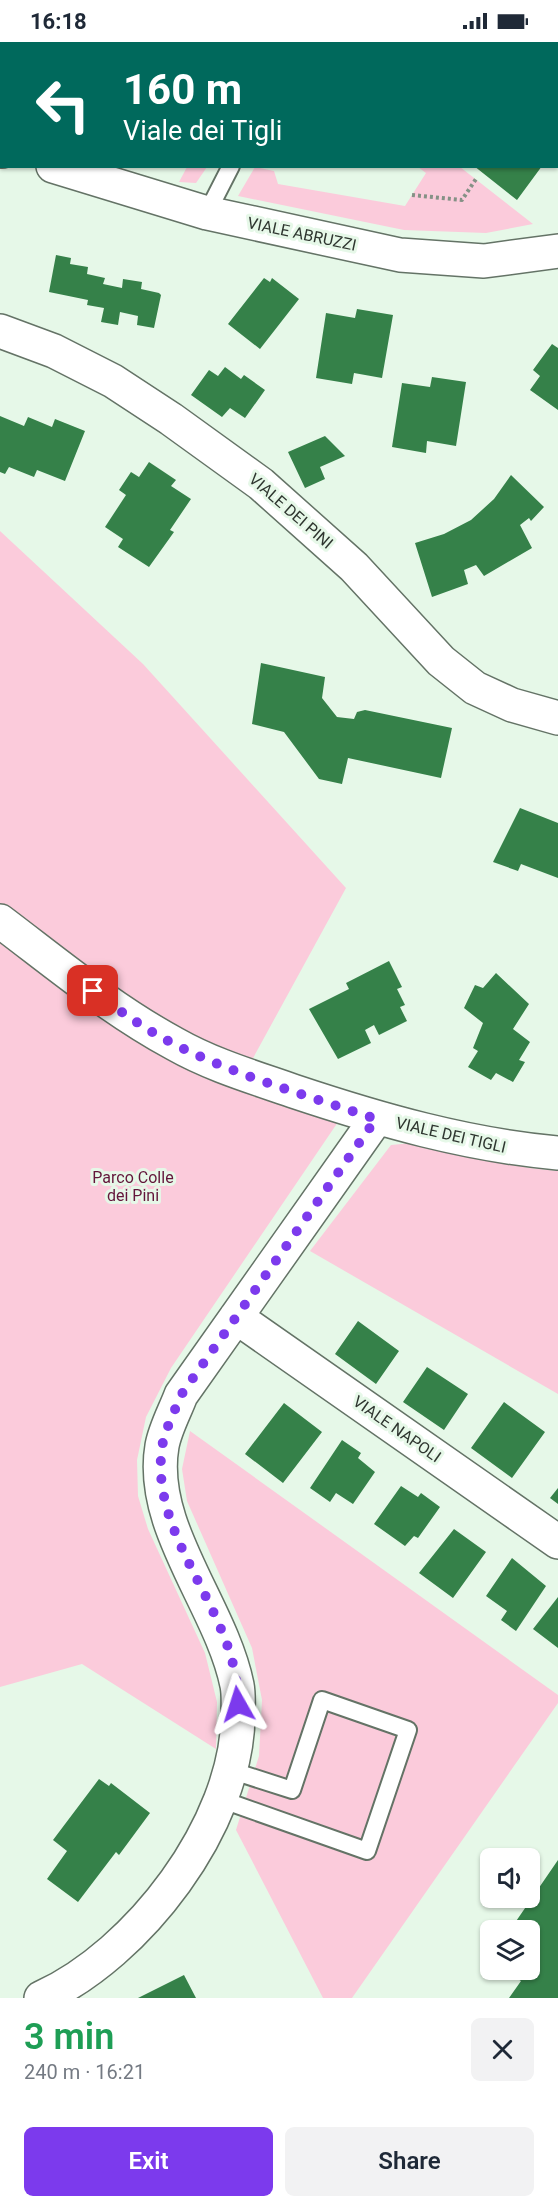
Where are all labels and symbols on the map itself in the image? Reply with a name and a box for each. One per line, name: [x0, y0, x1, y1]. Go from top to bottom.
street label: VIALE ABRUZZI: [246, 213, 358, 255]
street label: VIALE DEI PINI: [245, 469, 337, 553]
pin: [67, 965, 118, 1016]
street label: VIALE DEI TIGLI: [394, 1113, 508, 1157]
park label: Parco Colle dei Pini: [92, 1168, 174, 1205]
street label: VIALE NAPOLI: [349, 1392, 445, 1466]
position arrow: [206, 1672, 270, 1736]

